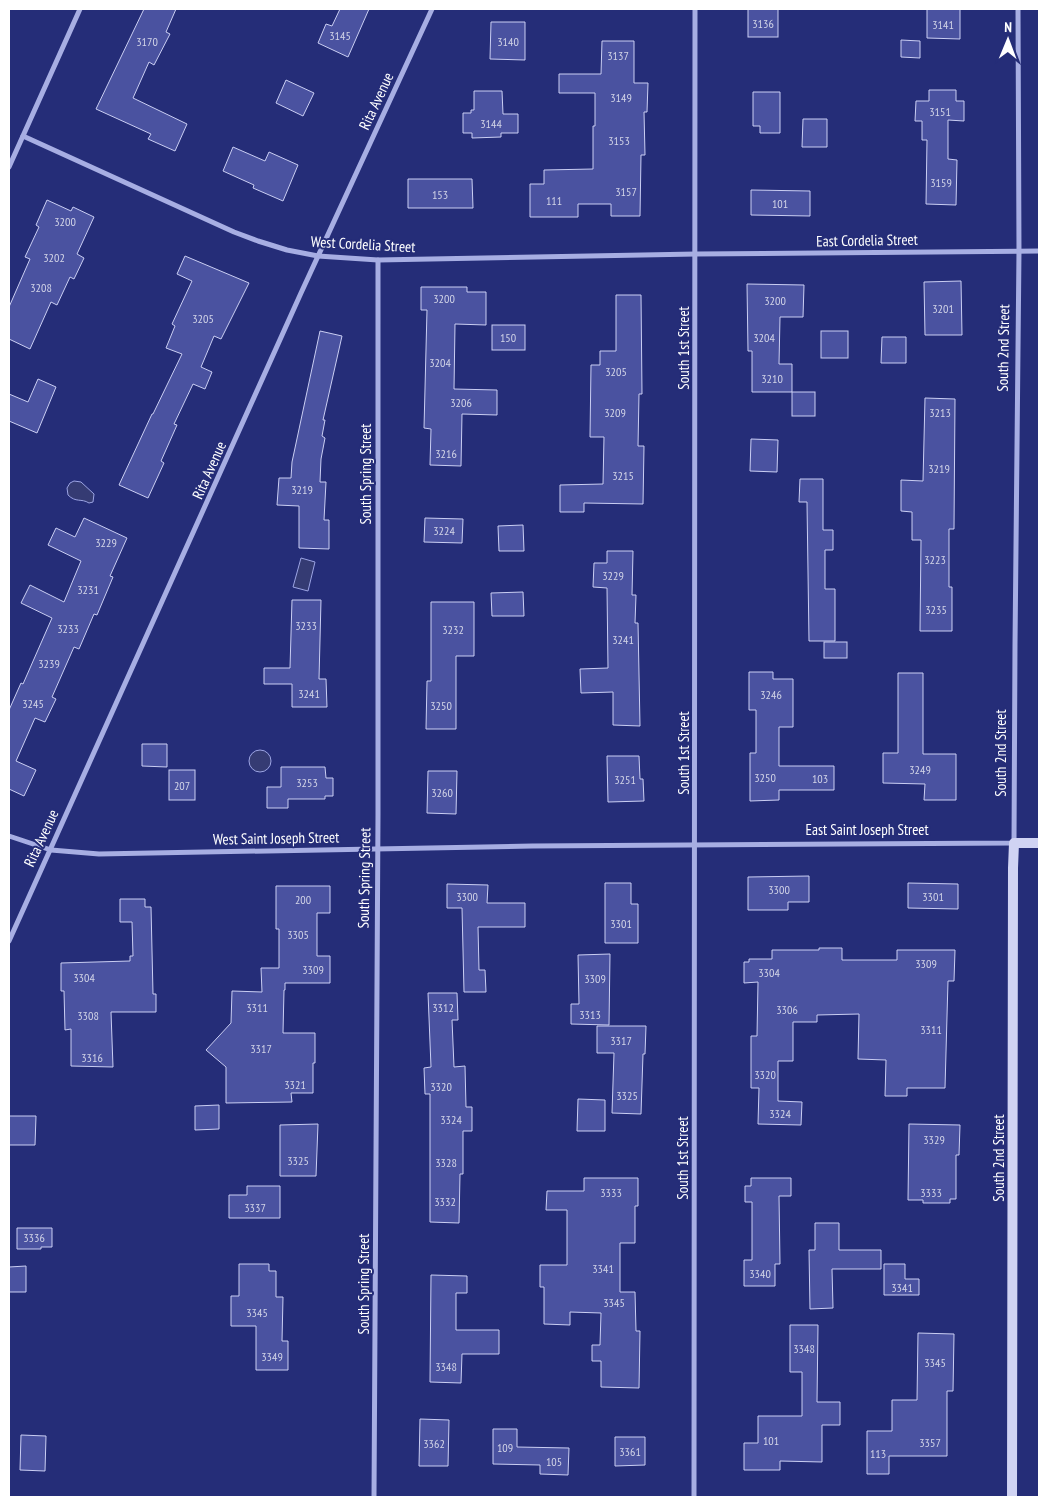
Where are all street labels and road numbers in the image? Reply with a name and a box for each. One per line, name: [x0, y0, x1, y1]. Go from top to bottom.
street label: Rita Avenue: [354, 69, 398, 133]
street label: East Cordelia Street: [816, 230, 918, 250]
street label: West Cordelia Street: [310, 232, 416, 256]
street label: South 2nd Street: [993, 304, 1013, 392]
street label: South 1st Street: [674, 306, 693, 390]
street label: South Spring Street: [356, 424, 375, 524]
street label: Rita Avenue: [188, 438, 230, 502]
street label: South 2nd Street: [991, 709, 1010, 797]
street label: South 1st Street: [674, 711, 693, 795]
street label: Rita Avenue: [19, 806, 63, 870]
street label: East Saint Joseph Street: [805, 820, 929, 839]
street label: West Saint Joseph Street: [213, 827, 339, 849]
street label: South Spring Street: [354, 827, 374, 929]
street label: South 2nd Street: [989, 1114, 1008, 1202]
street label: South 1st Street: [673, 1116, 692, 1200]
street label: South Spring Street: [354, 1234, 373, 1334]

